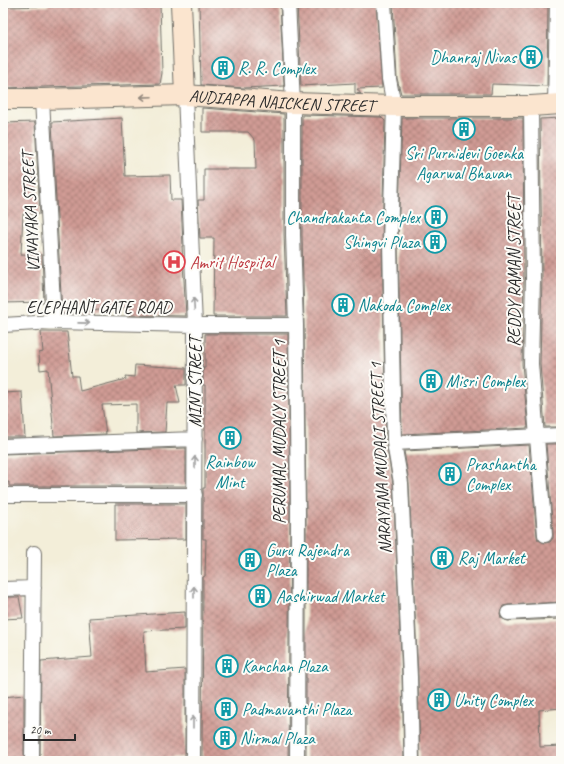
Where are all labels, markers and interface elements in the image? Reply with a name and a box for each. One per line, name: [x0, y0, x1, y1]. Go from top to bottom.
building icon: Dhanraj Nivas: [518, 44, 544, 70]
place label: Dhanraj Nivas: [430, 47, 518, 68]
building icon: R. R. Complex: [210, 55, 236, 81]
place label: R. R. Complex: [238, 58, 317, 79]
street label: AUDIAPPA NAICKEN STREET: [189, 85, 379, 117]
one-way arrow: [140, 93, 153, 100]
building icon: Sri Purnidevi Goenka Agarwal Bhavan: [451, 116, 477, 142]
place label: Sri Purnidevi Goenka Agarwal Bhavan: [405, 143, 524, 184]
street label: VINAYAKA STREET: [17, 147, 44, 273]
street label: REDDY RAMAN STREET: [504, 191, 525, 347]
building icon: Chandrakanta Complex: [423, 204, 449, 230]
place label: Chandrakanta Complex: [286, 207, 421, 228]
building icon: Shingvi Plaza: [422, 229, 448, 255]
place label: Shingvi Plaza: [343, 232, 422, 253]
hospital icon: Amrit Hospital: [161, 249, 187, 275]
place label: Amrit Hospital: [190, 252, 277, 273]
building icon: Nakoda Complex: [330, 292, 356, 318]
place label: Nakoda Complex: [358, 295, 451, 316]
street label: ELEPHANT GATE ROAD: [26, 297, 174, 318]
one-way arrow: [191, 298, 198, 311]
one-way arrow: [77, 319, 90, 327]
street label: MINT STREET: [185, 333, 206, 427]
street label: PERUMAL MUDALY STREET 1: [269, 339, 290, 524]
street label: NARAYANA MUDALI STREET 1: [365, 360, 396, 554]
building icon: Misri Complex: [418, 368, 444, 394]
place label: Misri Complex: [446, 371, 526, 392]
building icon: Rainbow Mint: [217, 425, 243, 451]
place label: Rainbow Mint: [205, 452, 256, 493]
place label: Prashantha Complex: [466, 454, 538, 495]
one-way arrow: [191, 456, 199, 469]
building icon: Prashantha Complex: [437, 461, 463, 487]
place label: Guru Rajendra Plaza: [266, 540, 350, 581]
building icon: Raj Market: [429, 545, 455, 571]
building icon: Guru Rajendra Plaza: [237, 547, 263, 573]
place label: Raj Market: [458, 548, 527, 569]
building icon: Aashirwad Market: [247, 583, 273, 609]
one-way arrow: [190, 586, 198, 599]
place label: Aashirwad Market: [276, 586, 387, 607]
building icon: Kanchan Plaza: [214, 653, 240, 679]
place label: Kanchan Plaza: [242, 656, 329, 677]
building icon: Unity Complex: [426, 687, 452, 713]
place label: Unity Complex: [454, 690, 534, 711]
building icon: Padmavanthi Plaza: [213, 696, 239, 722]
place label: Padmavanthi Plaza: [242, 699, 354, 720]
scale bar: [24, 716, 75, 742]
one-way arrow: [189, 716, 197, 729]
text: 20 m: [30, 722, 52, 738]
building icon: Nirmal Plaza: [212, 725, 238, 751]
place label: Nirmal Plaza: [240, 728, 316, 749]

